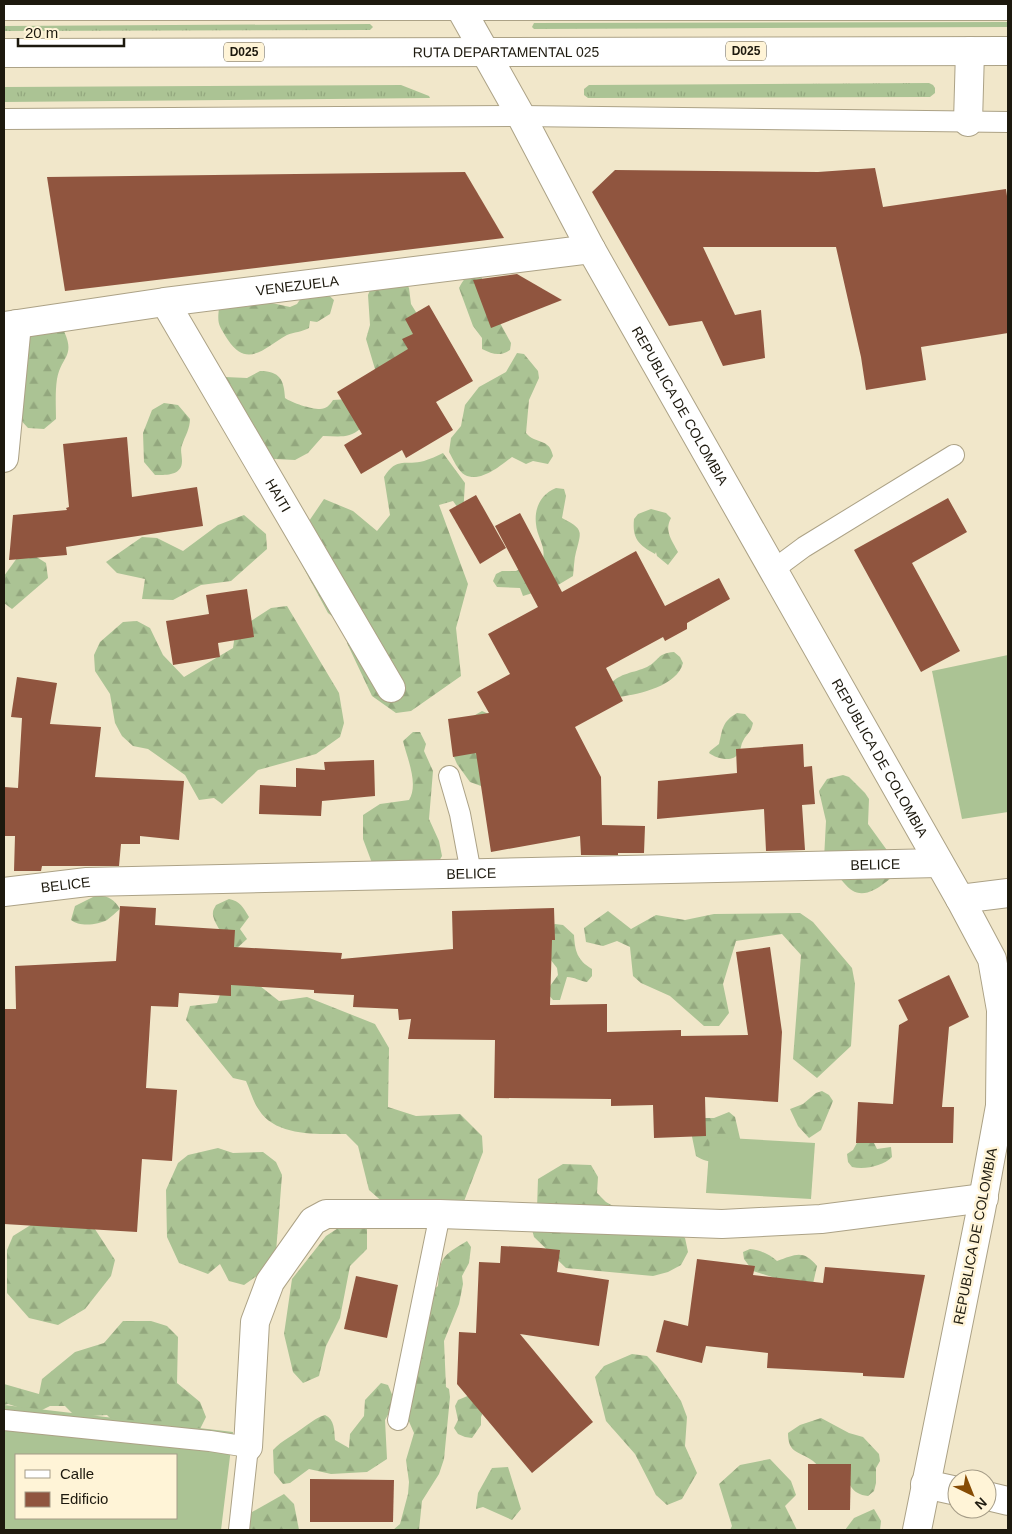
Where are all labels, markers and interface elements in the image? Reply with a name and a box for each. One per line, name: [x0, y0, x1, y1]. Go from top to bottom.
scale bar: [18, 15, 124, 47]
text: 20 m: [25, 24, 58, 41]
road number: D025: [726, 41, 766, 60]
road number: D025: [224, 42, 264, 62]
street label: RUTA DEPARTAMENTAL 025: [413, 44, 600, 60]
street label: VENEZUELA: [255, 272, 340, 299]
street label: REPUBLICA DE COLOMBIA: [629, 324, 732, 488]
street label: HAITI: [262, 476, 294, 515]
street label: REPUBLICA DE COLOMBIA: [829, 676, 932, 841]
street label: BELICE: [850, 856, 900, 873]
street label: BELICE: [446, 865, 496, 882]
street label: BELICE: [40, 874, 91, 896]
street label: REPUBLICA DE COLOMBIA: [950, 1146, 1000, 1326]
legend: [15, 1454, 178, 1519]
text: Calle: [60, 1465, 94, 1482]
north arrow: [947, 1469, 997, 1519]
text: Edificio: [60, 1490, 108, 1507]
text: N: [972, 1494, 990, 1513]

